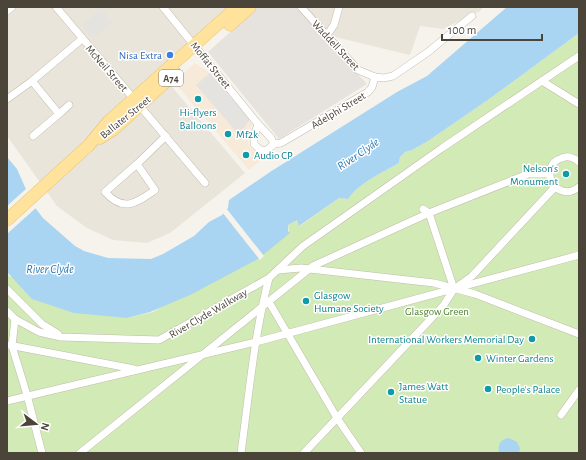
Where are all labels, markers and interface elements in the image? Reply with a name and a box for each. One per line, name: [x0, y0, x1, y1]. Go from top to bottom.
scale bar: [442, 16, 542, 42]
street label: Waddell Street: [310, 18, 362, 73]
text: 100 m: [448, 24, 476, 36]
street label: Moffat Street: [189, 40, 233, 91]
street label: McNeil Street: [84, 43, 130, 94]
place label: Nisa Extra: [119, 50, 162, 61]
marker: Nisa Extra: [165, 50, 175, 60]
road number: A74: [159, 70, 183, 86]
street label: Adelphi Street: [309, 90, 368, 131]
street label: Ballater Street: [98, 94, 153, 141]
marker: Hi-flyers Balloons: [193, 94, 203, 104]
place label: Hi-flyers Balloons: [179, 107, 217, 131]
marker: Mf2k: [223, 129, 233, 139]
place label: Mf2k: [236, 129, 258, 140]
water label: River Clyde: [335, 136, 381, 172]
marker: Audio CP: [241, 150, 251, 160]
place label: Audio CP: [254, 150, 293, 161]
place label: Nelson's Monument: [510, 163, 558, 187]
marker: Nelson's Monument: [561, 169, 571, 179]
water label: River Clyde: [26, 263, 74, 275]
street label: River Clyde Walkway: [167, 286, 249, 340]
place label: Glasgow Humane Society: [314, 290, 384, 314]
marker: Glasgow Humane Society: [301, 296, 311, 306]
park label: Glasgow Green: [405, 306, 469, 317]
place label: International Workers Memorial Day: [368, 334, 524, 345]
marker: International Workers Memorial Day: [527, 334, 537, 344]
marker: Winter Gardens: [473, 353, 483, 363]
place label: Winter Gardens: [486, 353, 553, 364]
place label: James Watt Statue: [399, 381, 449, 405]
marker: People's Palace: [483, 384, 493, 394]
place label: People's Palace: [496, 384, 560, 395]
marker: James Watt Statue: [386, 387, 396, 397]
north arrow: [16, 404, 56, 444]
text: N: [39, 421, 51, 432]

